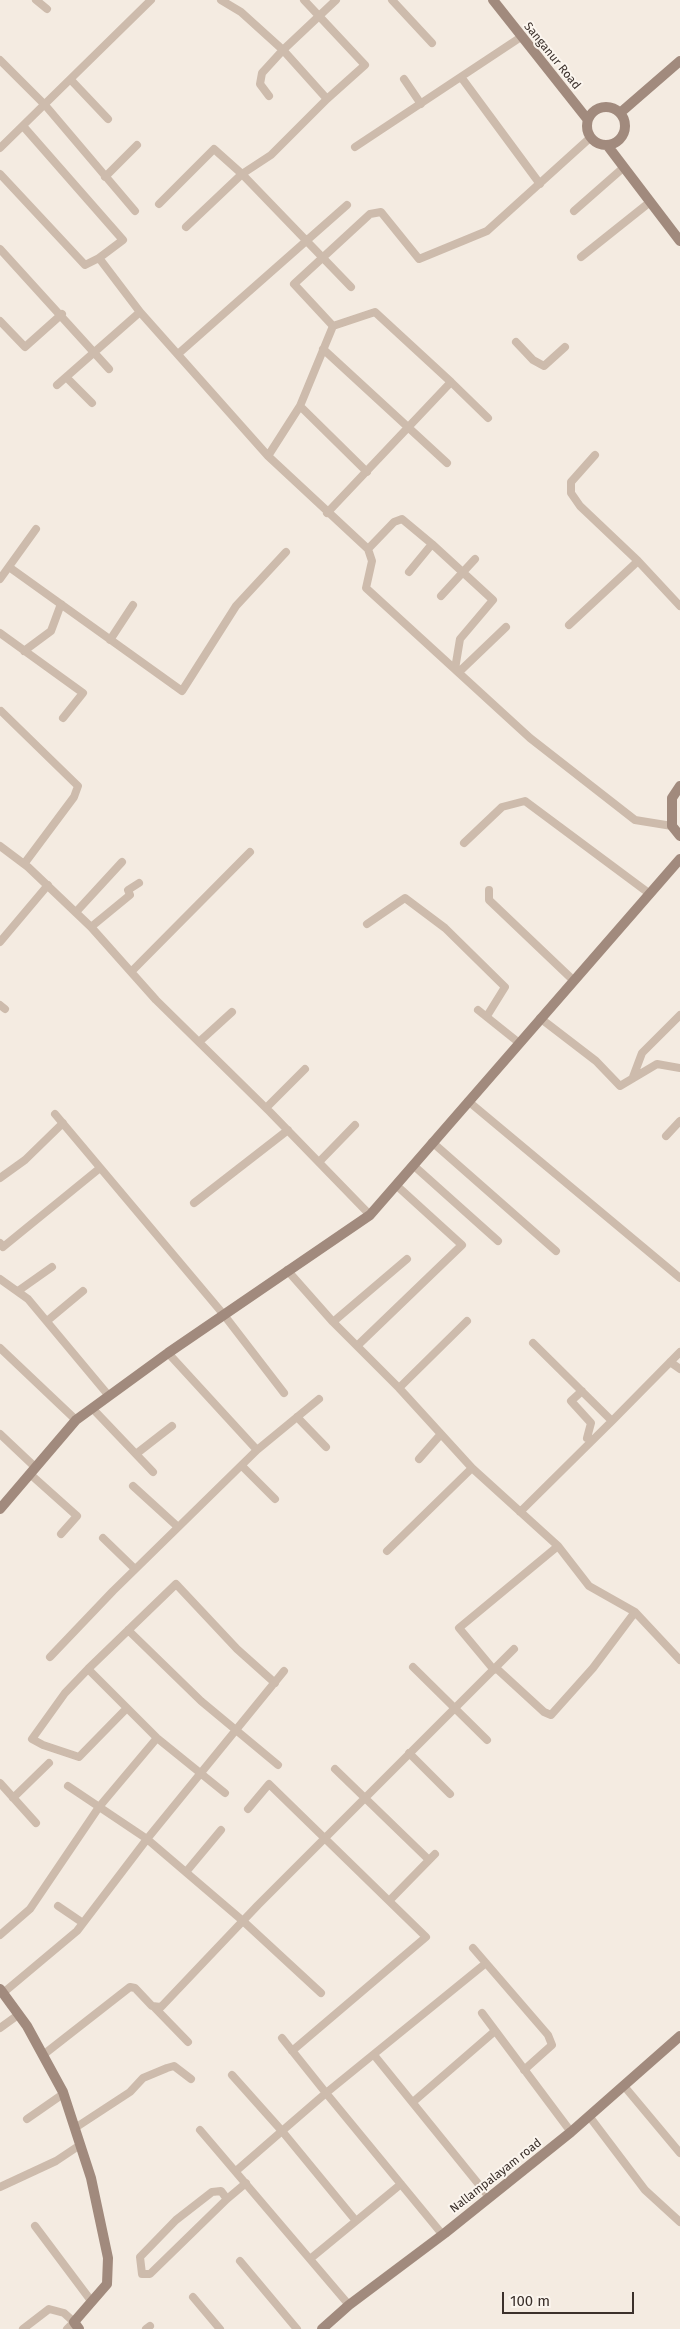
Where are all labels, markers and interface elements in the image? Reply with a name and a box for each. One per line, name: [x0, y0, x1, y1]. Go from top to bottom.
street label: Sanganur Road: [521, 20, 583, 92]
street label: Nallampalayam road: [447, 2136, 545, 2216]
scale bar: [505, 2282, 638, 2314]
text: 100 m: [510, 2292, 550, 2310]

